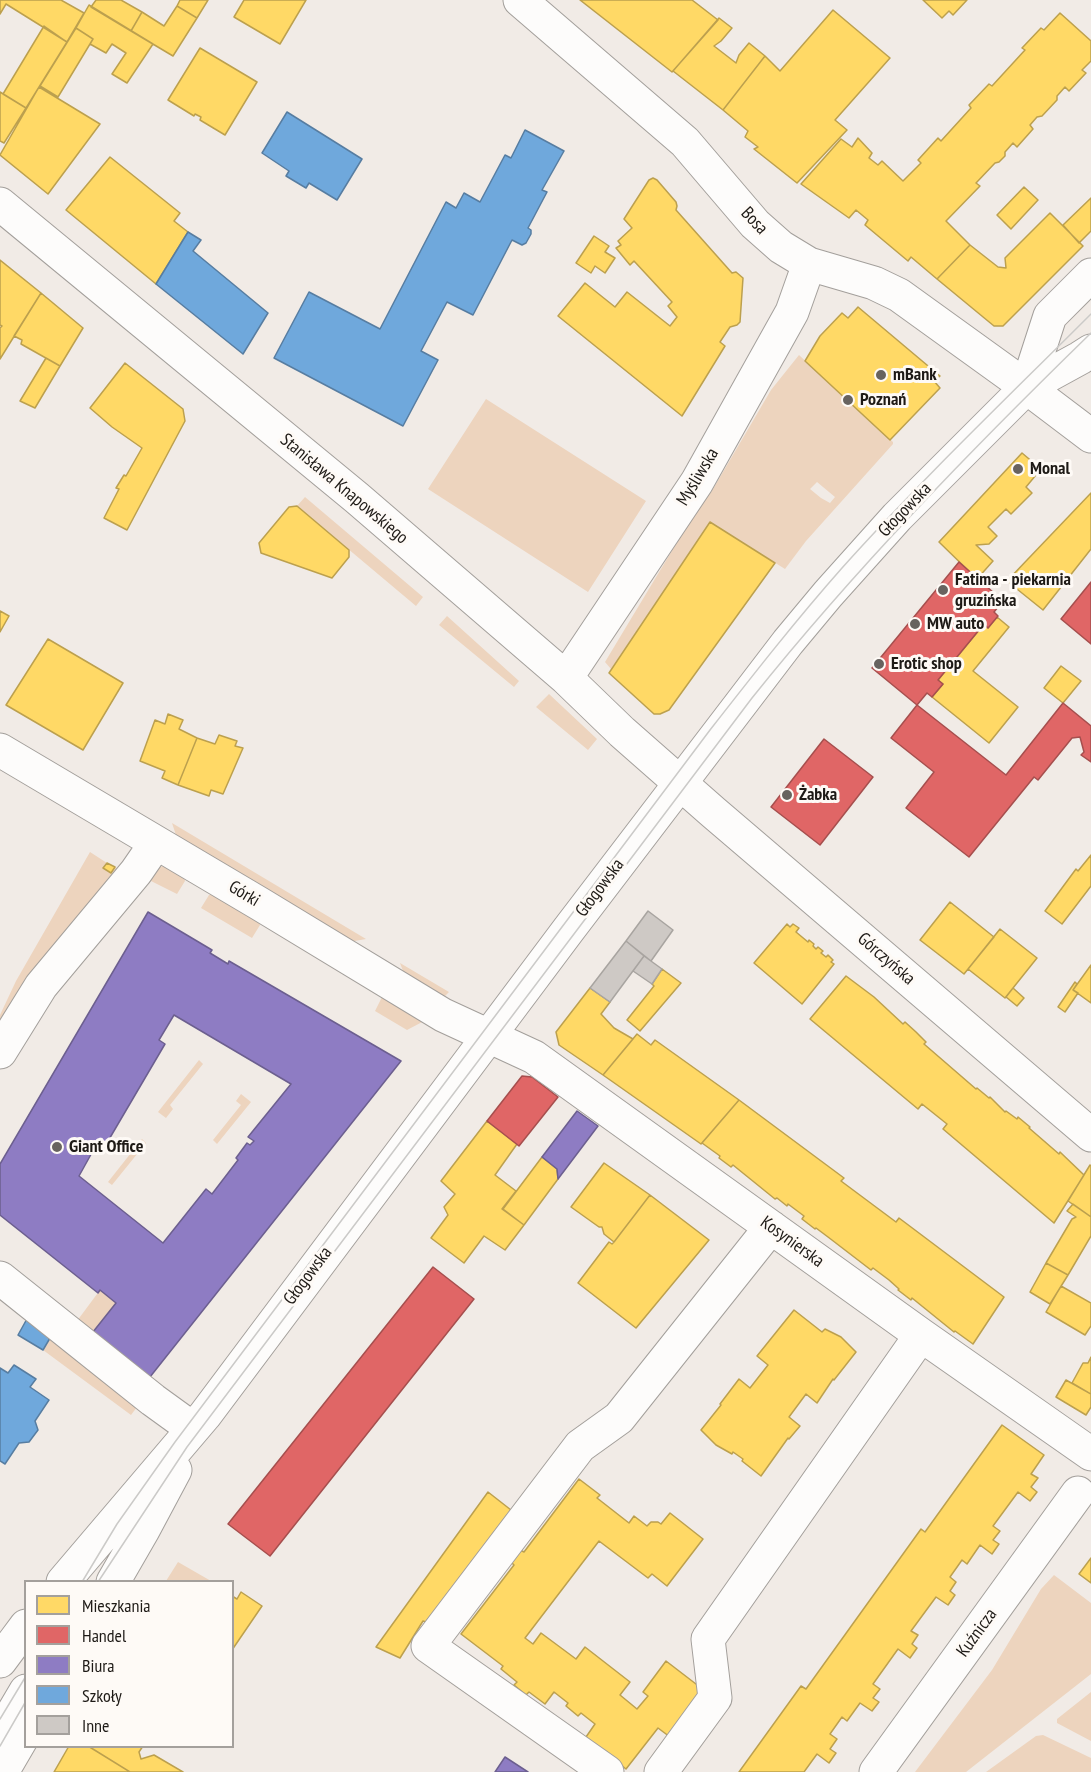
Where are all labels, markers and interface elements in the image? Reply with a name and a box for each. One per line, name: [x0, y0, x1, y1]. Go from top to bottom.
street label: Bosa: [736, 203, 772, 239]
place label: mBank: [893, 364, 937, 386]
marker: mBank: [874, 368, 888, 382]
place label: Poznań: [860, 389, 906, 411]
marker: Poznań: [841, 393, 855, 407]
street label: Stanisława Knapowskiego: [276, 429, 412, 549]
street label: Myśliwska: [672, 444, 724, 510]
place label: Monal: [1030, 458, 1070, 480]
marker: Monal: [1011, 462, 1025, 476]
street label: Głogowska: [874, 478, 936, 542]
place label: Fatima - piekarnia gruzińska: [955, 569, 1071, 612]
marker: Fatima - piekarnia gruzińska: [936, 583, 950, 597]
place label: MW auto: [927, 613, 984, 635]
marker: MW auto: [908, 617, 922, 631]
place label: Erotic shop: [891, 653, 962, 675]
marker: Erotic shop: [872, 657, 886, 671]
place label: Żabka: [799, 784, 837, 806]
marker: Żabka: [780, 788, 794, 802]
street label: Głogowska: [571, 855, 629, 921]
street label: Górki: [225, 876, 263, 912]
street label: Górczyńska: [853, 928, 919, 990]
place label: Giant Office: [69, 1136, 143, 1158]
marker: Giant Office: [50, 1140, 64, 1154]
street label: Kosynierska: [756, 1212, 828, 1272]
street label: Głogowska: [279, 1243, 337, 1309]
legend: [24, 1580, 234, 1748]
text: Mieszkania: [82, 1594, 151, 1617]
street label: Kuźnicza: [952, 1605, 1002, 1661]
text: Handel: [82, 1624, 126, 1647]
text: Biura: [82, 1654, 114, 1677]
text: Szkoły: [82, 1684, 122, 1707]
text: Inne: [82, 1714, 109, 1737]

